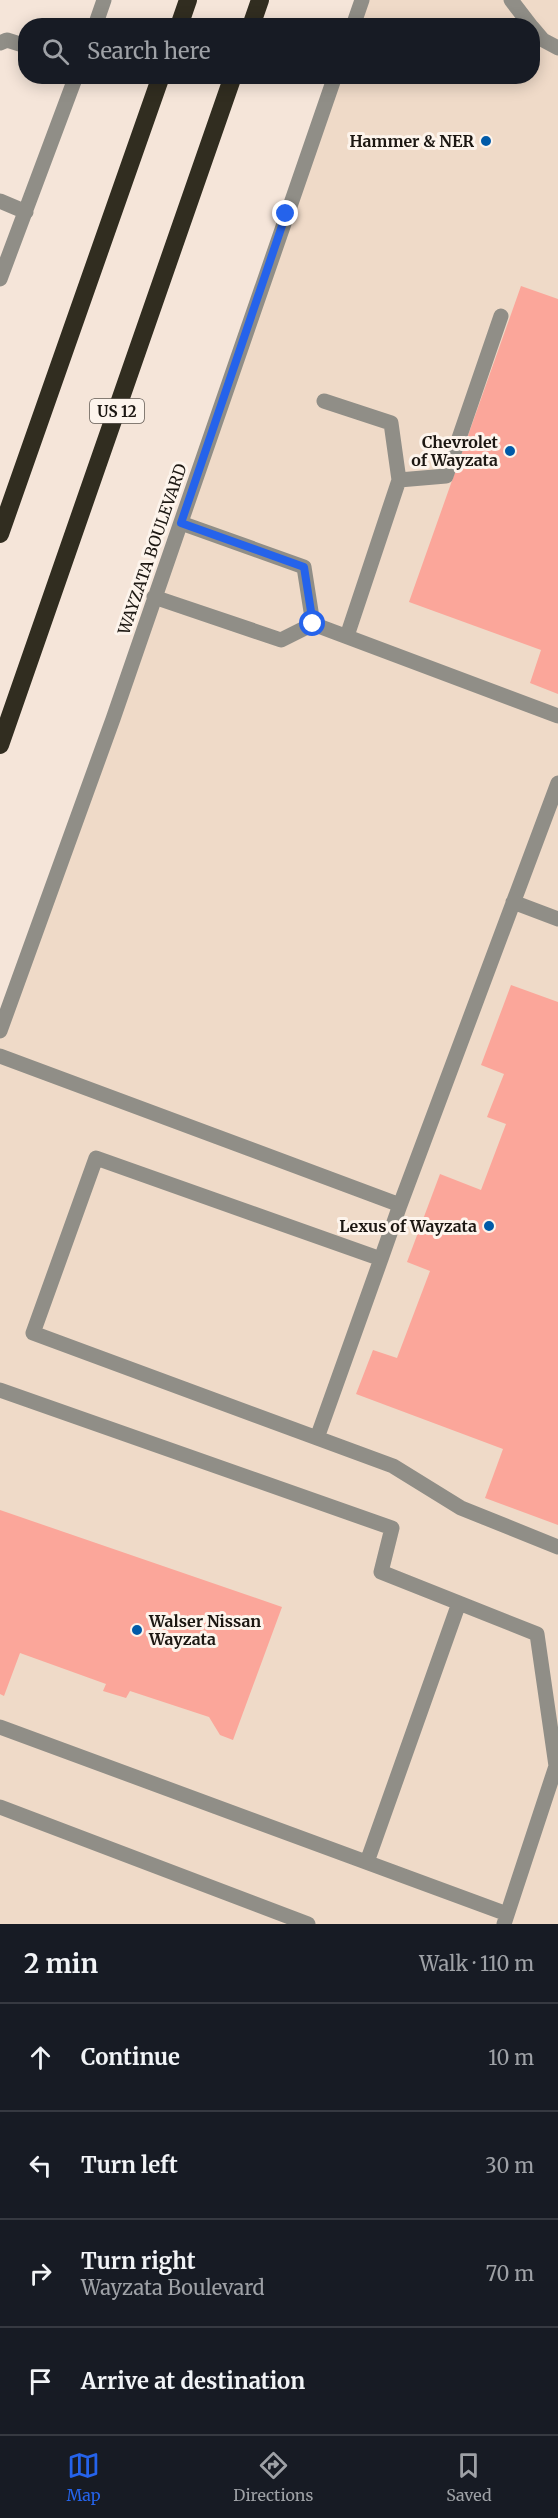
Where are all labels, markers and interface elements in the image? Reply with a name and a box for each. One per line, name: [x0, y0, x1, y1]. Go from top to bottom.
search box: [18, 18, 540, 84]
icon: search: [39, 35, 72, 68]
text: Search here: [87, 37, 210, 65]
place label: Hammer & NER: [349, 131, 474, 151]
marker: Hammer & NER: [479, 134, 493, 148]
route end: [272, 200, 298, 226]
road number: US 12: [90, 399, 144, 423]
place label: Chevrolet of Wayzata: [411, 432, 499, 470]
marker: Chevrolet of Wayzata: [503, 444, 517, 458]
street label: WAYZATA BOULEVARD: [113, 461, 191, 638]
route start: [299, 610, 325, 636]
place label: Lexus of Wayzata: [339, 1216, 477, 1236]
marker: Lexus of Wayzata: [482, 1219, 496, 1233]
place label: Walser Nissan Wayzata: [148, 1611, 261, 1649]
marker: Walser Nissan Wayzata: [130, 1623, 144, 1637]
text: 2 min: [24, 1947, 98, 1980]
text: Walk · 110 m: [419, 1951, 534, 1976]
icon: ahead: [24, 2041, 57, 2074]
text: Continue: [81, 2043, 180, 2071]
text: 10 m: [488, 2045, 534, 2070]
icon: left: [24, 2149, 57, 2182]
text: Turn left: [81, 2151, 178, 2179]
text: 30 m: [485, 2153, 534, 2178]
text: Turn right: [81, 2247, 195, 2275]
icon: right: [24, 2257, 57, 2290]
text: 70 m: [486, 2261, 534, 2286]
text: Wayzata Boulevard: [81, 2275, 265, 2300]
icon: arrive: [24, 2365, 57, 2398]
text: Arrive at destination: [81, 2367, 305, 2395]
tab: Map: [66, 2449, 101, 2505]
tab: Directions: [233, 2449, 313, 2505]
tab: Saved: [446, 2449, 492, 2505]

